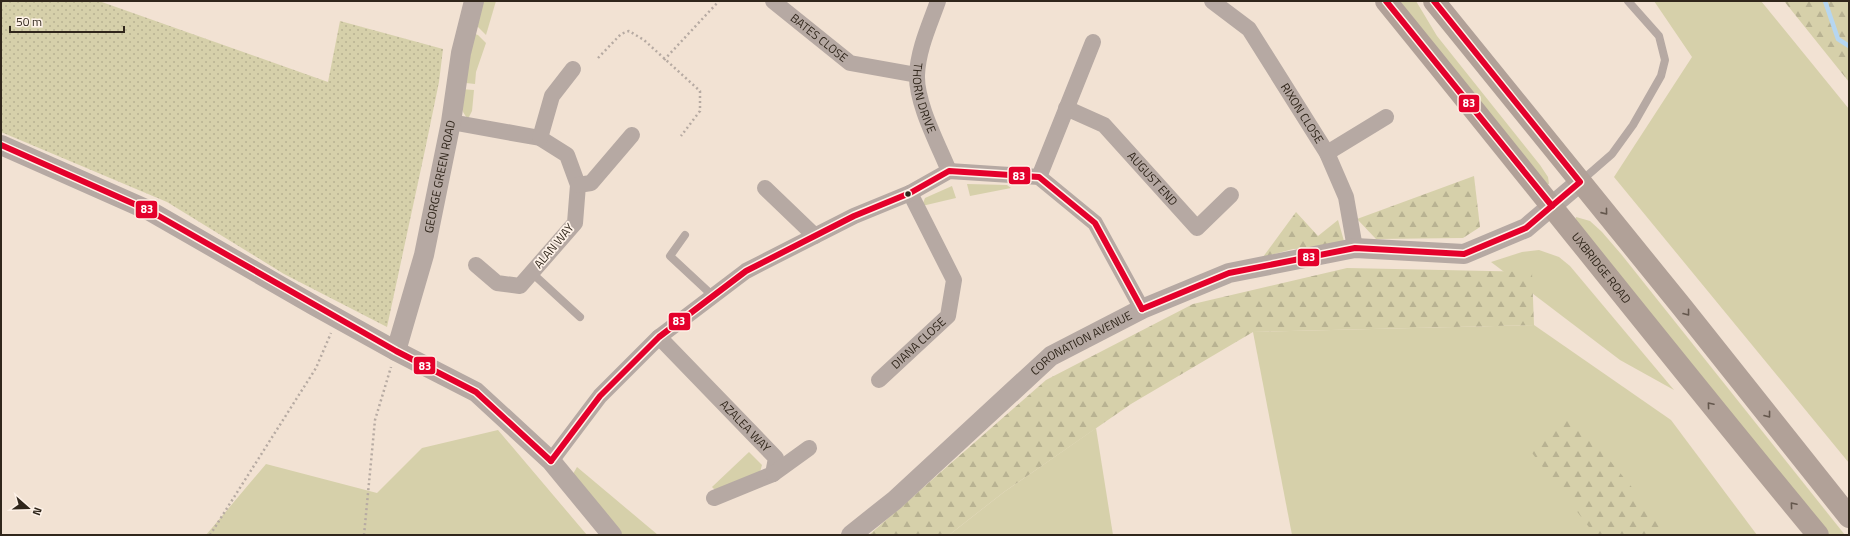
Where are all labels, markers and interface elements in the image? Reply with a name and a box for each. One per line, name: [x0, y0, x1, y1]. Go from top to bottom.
scale bar: [10, 8, 124, 34]
street label: BATES CLOSE: [786, 9, 852, 67]
text: 50 m: [16, 12, 42, 31]
street label: THORN DRIVE: [908, 62, 942, 136]
street label: RIXON CLOSE: [1276, 79, 1329, 147]
line badge: 83: [1458, 94, 1480, 113]
text: 83: [1463, 95, 1475, 111]
street label: GEORGE GREEN ROAD: [419, 118, 460, 235]
street label: AUGUST END: [1123, 147, 1183, 210]
line badge: 83: [1008, 166, 1031, 185]
text: 83: [1013, 168, 1025, 184]
unlabelled marker: [903, 189, 913, 199]
line badge: 83: [135, 200, 158, 219]
text: 83: [141, 201, 153, 217]
one-way arrow: [1600, 207, 1607, 214]
street label: ALAN WAY: [529, 218, 579, 273]
street label: UXBRIDGE ROAD: [1567, 228, 1636, 308]
line badge: 83: [1297, 248, 1320, 267]
text: 83: [1303, 249, 1315, 265]
street label: CORONATION AVENUE: [1026, 306, 1136, 380]
one-way arrow: [1682, 308, 1689, 315]
line badge: 83: [668, 312, 691, 331]
street label: DIANA CLOSE: [887, 312, 950, 373]
text: 83: [673, 313, 685, 329]
line badge: 83: [413, 356, 436, 375]
text: 83: [419, 358, 431, 374]
street label: AZALEA WAY: [716, 395, 776, 457]
one-way arrow: [1708, 402, 1715, 409]
one-way arrow: [1763, 410, 1770, 417]
north arrow: [8, 488, 48, 528]
one-way arrow: [1790, 502, 1797, 510]
text: N: [29, 505, 46, 518]

